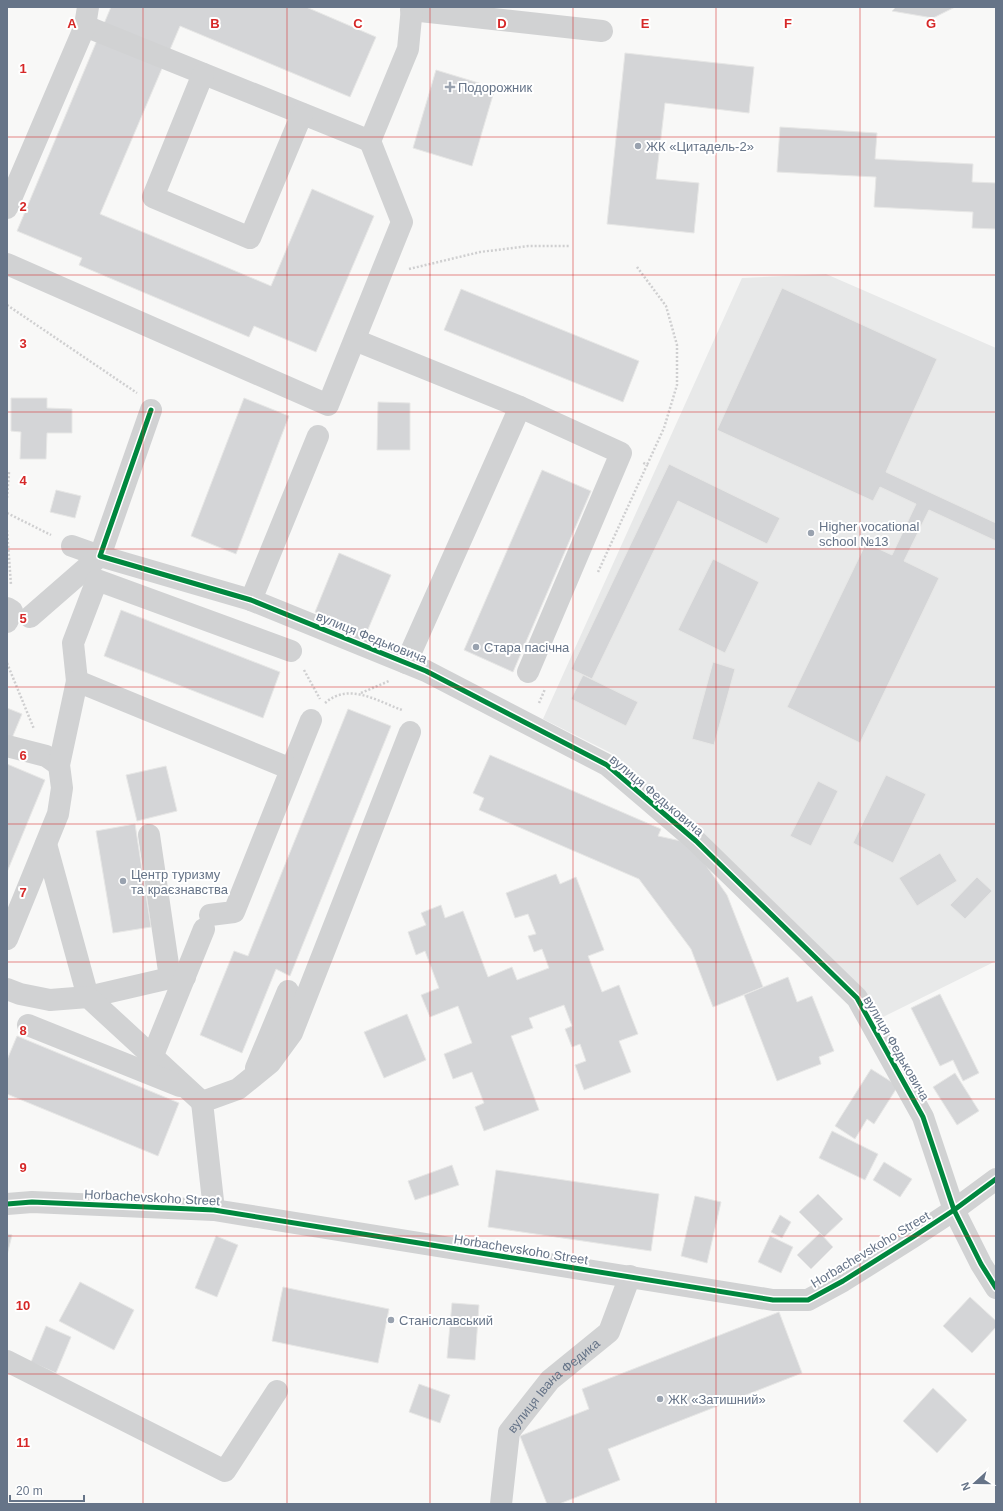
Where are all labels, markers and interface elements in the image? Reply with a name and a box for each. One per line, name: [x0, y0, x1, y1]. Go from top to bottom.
text: A: [67, 16, 77, 31]
text: B: [210, 16, 220, 31]
text: C: [353, 16, 363, 31]
text: D: [497, 16, 507, 31]
text: E: [641, 16, 650, 31]
text: F: [784, 16, 792, 31]
text: G: [926, 16, 936, 31]
text: 1: [19, 61, 27, 76]
place label: Подорожник: [458, 80, 533, 95]
marker: Подорожник: [445, 82, 455, 92]
place label: ЖК «Цитадель-2»: [646, 139, 754, 154]
marker: ЖК «Цитадель-2»: [633, 141, 643, 151]
text: 2: [19, 199, 27, 214]
text: 3: [19, 336, 27, 351]
text: 4: [19, 473, 27, 488]
place label: Higher vocational school №13: [819, 519, 920, 549]
marker: Higher vocational school №13: [806, 528, 816, 538]
street label: вулиця Федьковича: [314, 608, 430, 667]
text: 5: [19, 611, 27, 626]
place label: Стара пасічна: [484, 640, 570, 655]
marker: Стара пасічна: [471, 642, 481, 652]
text: 6: [19, 748, 27, 763]
street label: вулиця Федьковича: [607, 752, 707, 840]
place label: Центр туризму та краєзнавства: [131, 867, 229, 897]
marker: Центр туризму та краєзнавства: [118, 876, 128, 886]
text: 7: [19, 885, 27, 900]
street label: вулиця Федьковича: [861, 993, 933, 1104]
text: 8: [19, 1023, 27, 1038]
text: 9: [19, 1160, 27, 1175]
street label: Horbachevskoho Street: [84, 1186, 221, 1209]
street label: Horbachevskoho Street: [808, 1208, 933, 1291]
street label: Horbachevskoho Street: [453, 1231, 590, 1268]
text: 10: [16, 1298, 30, 1313]
place label: Станіславський: [399, 1313, 493, 1328]
marker: Станіславський: [386, 1315, 396, 1325]
street label: вулиця Івана Федика: [504, 1335, 603, 1436]
place label: ЖК «Затишний»: [668, 1392, 766, 1407]
marker: ЖК «Затишний»: [655, 1394, 665, 1404]
text: 11: [16, 1435, 30, 1450]
north arrow: [955, 1463, 995, 1503]
scale bar: [10, 1477, 84, 1503]
text: N: [959, 1481, 973, 1492]
text: 20 m: [16, 1484, 43, 1498]

